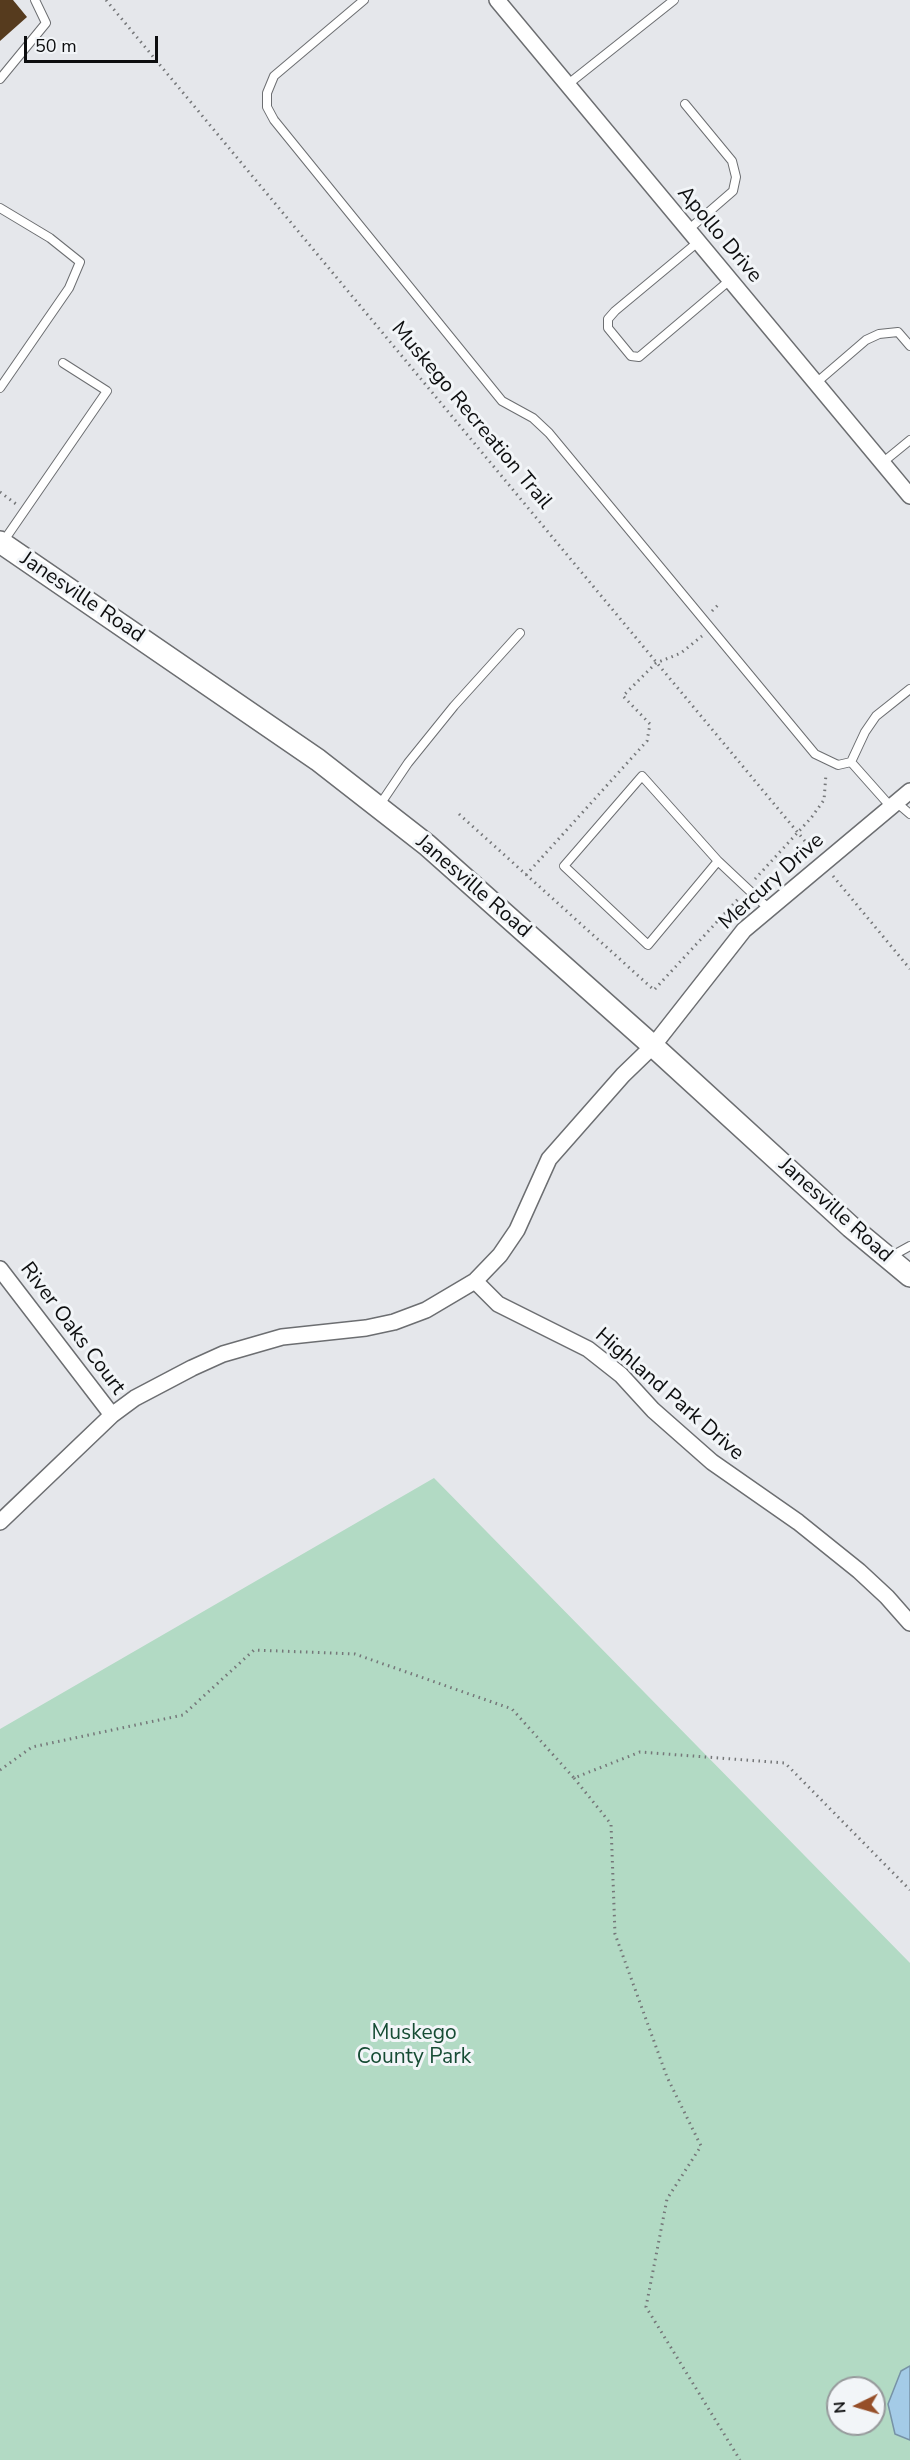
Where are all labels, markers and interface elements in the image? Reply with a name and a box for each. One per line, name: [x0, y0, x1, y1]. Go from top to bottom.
scale bar: [27, 24, 160, 62]
text: 50 m: [35, 34, 77, 58]
street label: Apollo Drive: [671, 182, 767, 288]
street label: Muskego Recreation Trail: [385, 317, 557, 515]
street label: Janesville Road: [15, 547, 149, 649]
street label: Mercury Drive: [714, 828, 830, 936]
street label: Janesville Road: [410, 830, 536, 944]
street label: Janesville Road: [773, 1153, 897, 1269]
street label: River Oaks Court: [14, 1258, 130, 1400]
street label: Highland Park Drive: [589, 1323, 749, 1467]
park label: Muskego County Park: [357, 2021, 471, 2071]
north arrow: [826, 2376, 886, 2436]
text: N: [829, 2400, 852, 2414]

